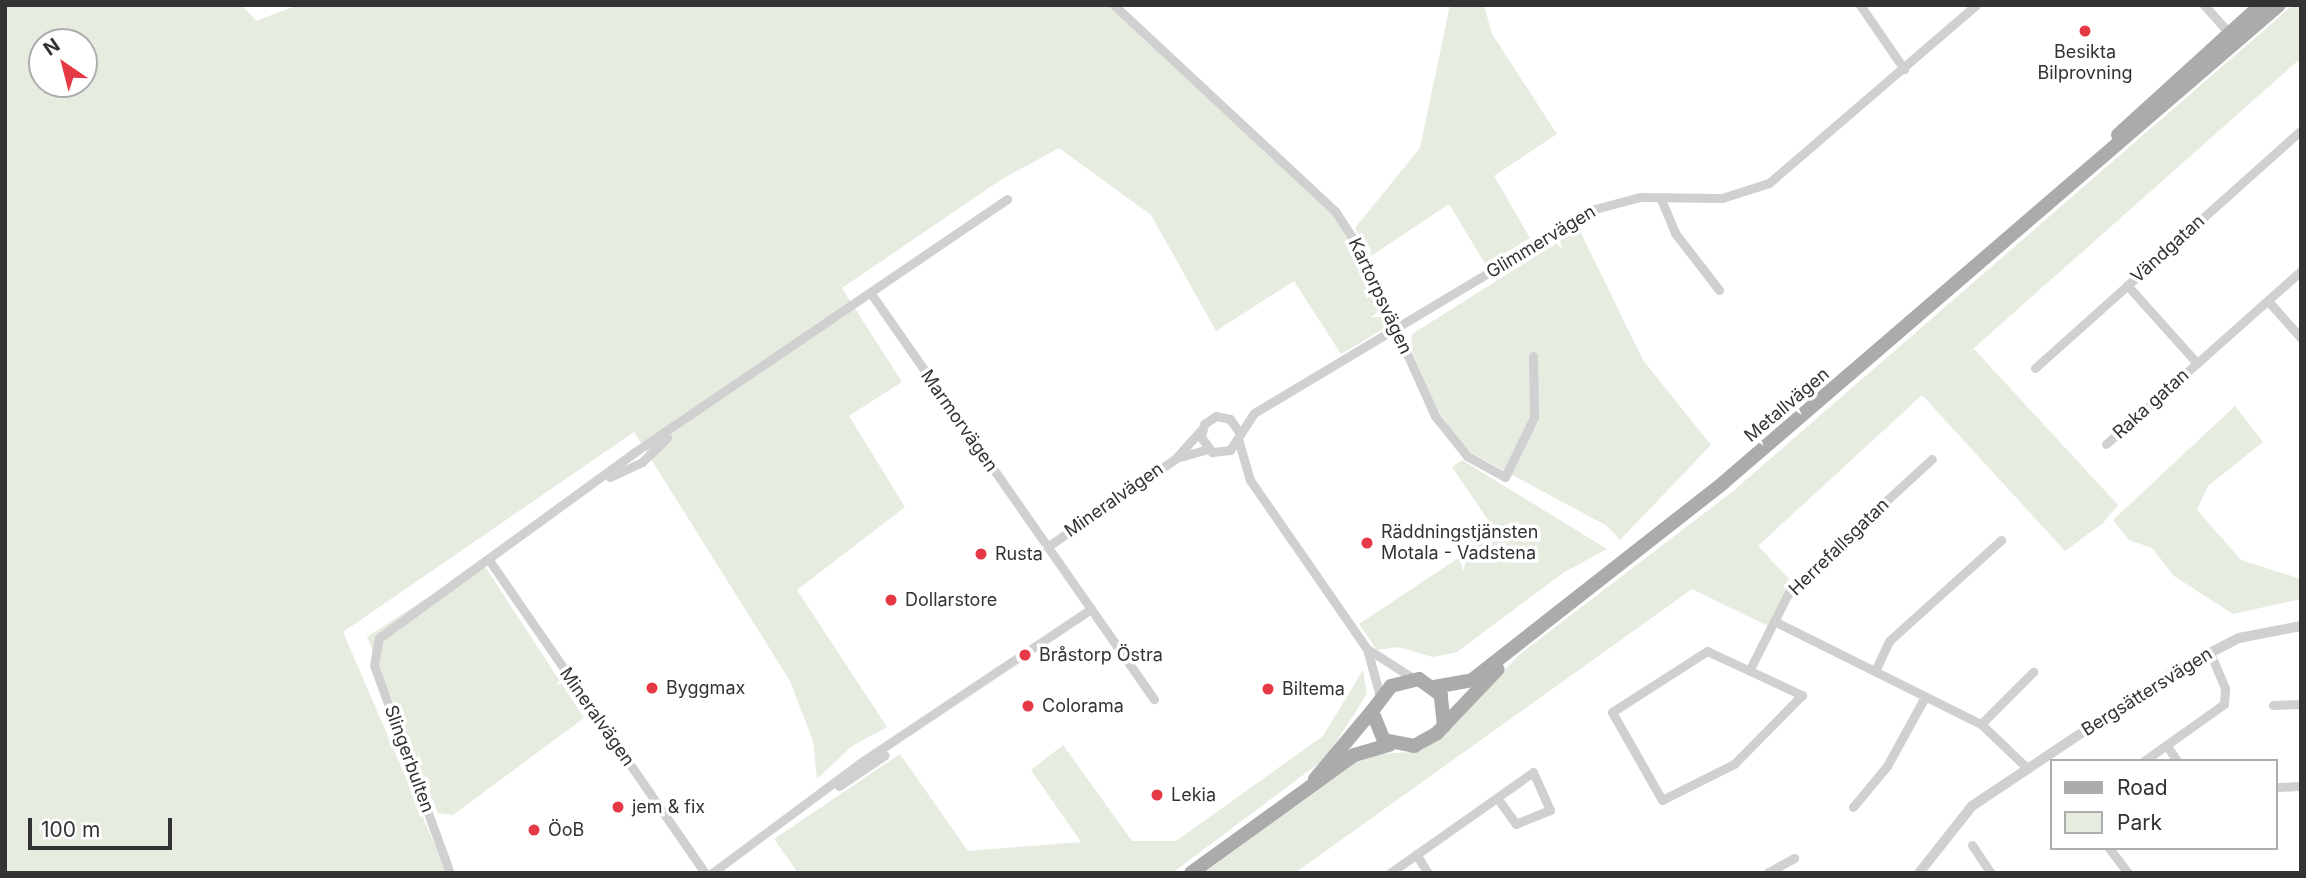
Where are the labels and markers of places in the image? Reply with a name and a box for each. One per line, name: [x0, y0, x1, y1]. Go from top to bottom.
marker: Besikta Bilprovning: [2077, 23, 2093, 39]
place label: Besikta Bilprovning: [2037, 42, 2133, 84]
place label: Räddningstjänsten Motala - Vadstena: [1381, 522, 1538, 564]
marker: Räddningstjänsten Motala - Vadstena: [1359, 535, 1375, 551]
place label: Rusta: [995, 543, 1043, 565]
marker: Rusta: [973, 546, 989, 562]
place label: Dollarstore: [905, 589, 997, 611]
marker: Dollarstore: [883, 592, 899, 608]
place label: Bråstorp Östra: [1039, 644, 1163, 666]
marker: Bråstorp Östra: [1017, 647, 1033, 663]
place label: Byggmax: [666, 677, 745, 699]
place label: Biltema: [1282, 678, 1345, 700]
marker: Byggmax: [644, 680, 660, 696]
marker: Biltema: [1260, 681, 1276, 697]
place label: Colorama: [1042, 695, 1124, 717]
marker: Colorama: [1020, 698, 1036, 714]
place label: Lekia: [1171, 784, 1216, 806]
marker: Lekia: [1149, 787, 1165, 803]
place label: jem & fix: [632, 796, 705, 818]
marker: jem & fix: [610, 799, 626, 815]
place label: ÖoB: [548, 819, 584, 841]
marker: ÖoB: [526, 822, 542, 838]

